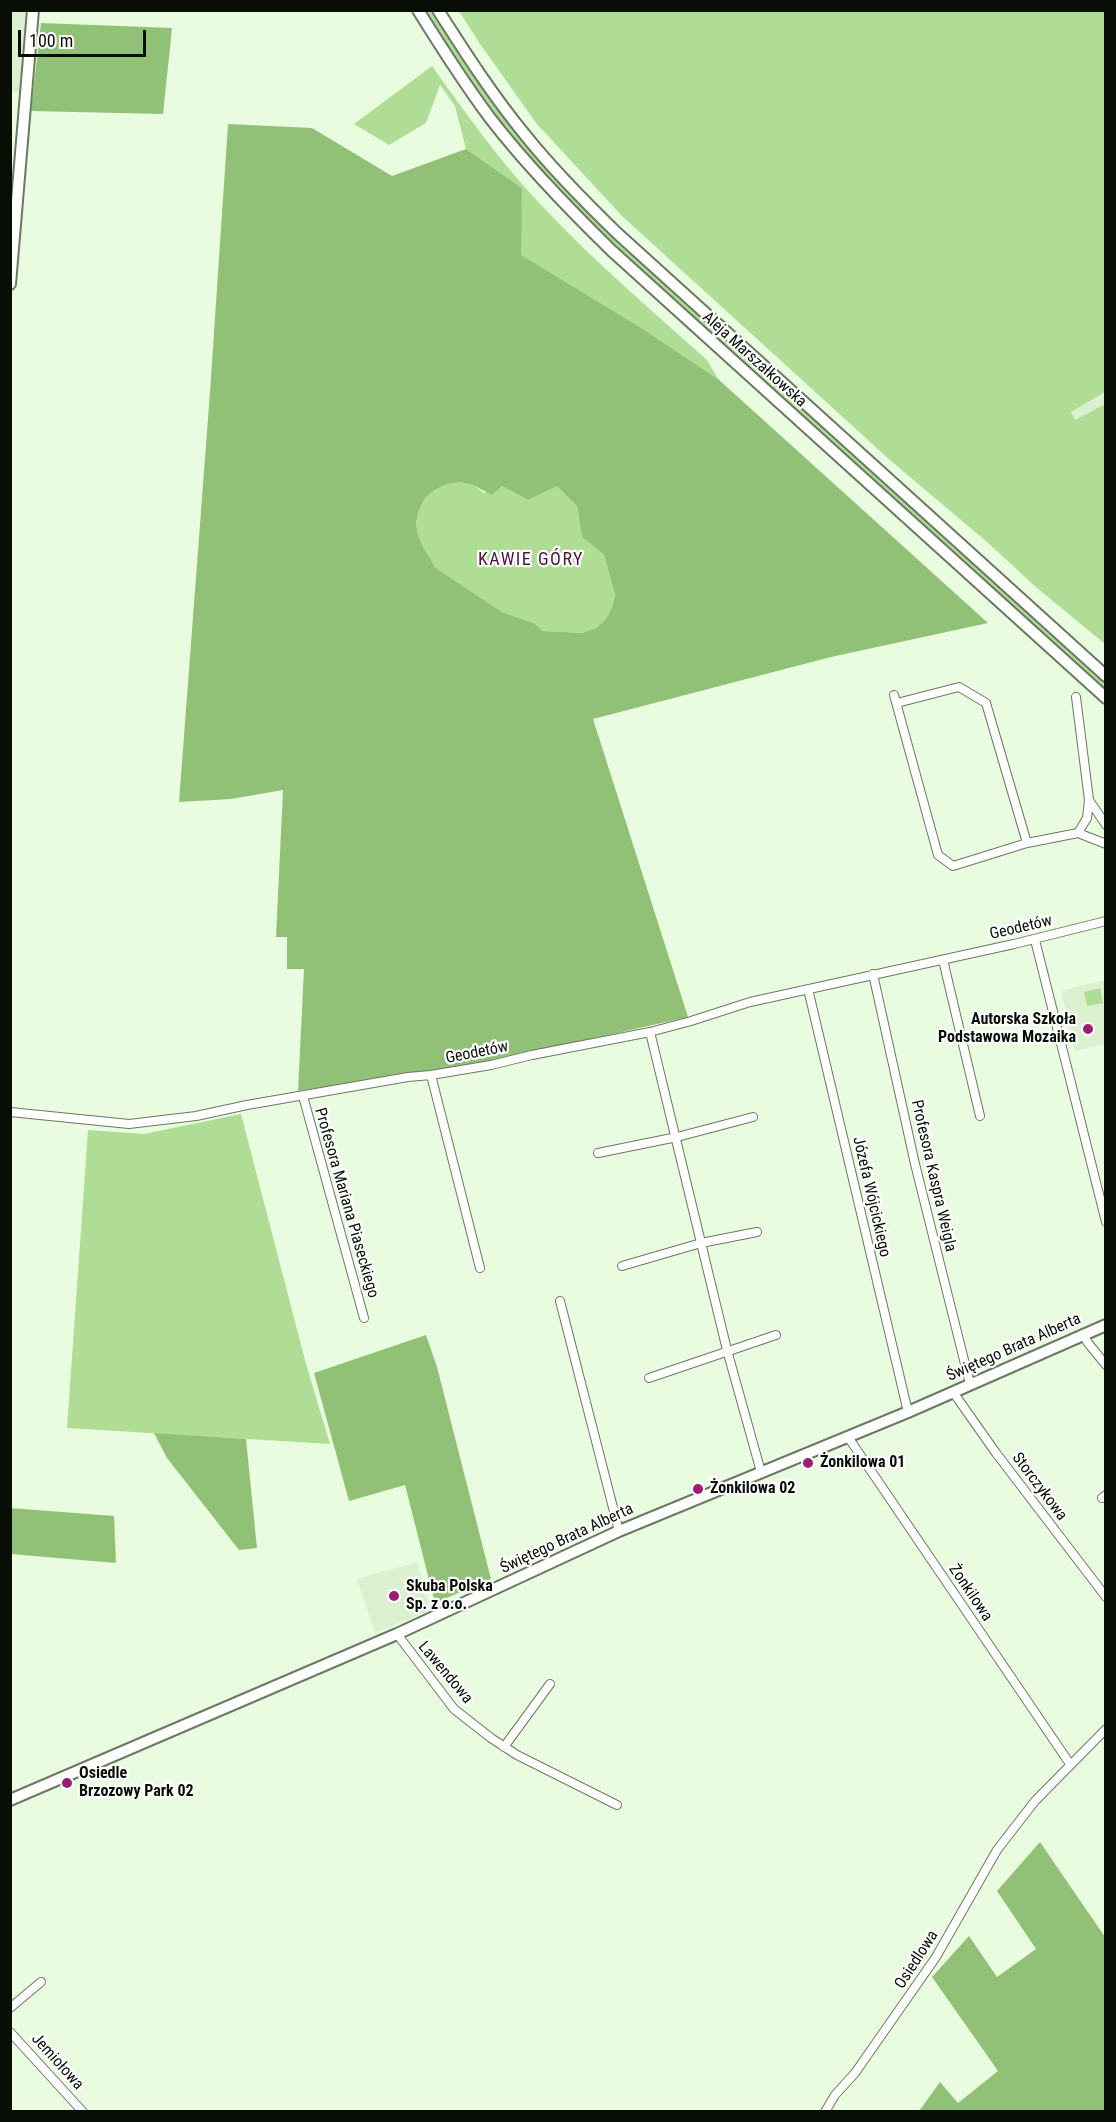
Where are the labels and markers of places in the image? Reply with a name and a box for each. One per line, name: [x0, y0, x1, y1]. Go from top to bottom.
place label: Autorska Szkoła Podstawowa Mozaika: [938, 1010, 1076, 1048]
marker: Autorska Szkoła Podstawowa Mozaika: [1081, 1022, 1095, 1036]
place label: Żonkilowa 01: [820, 1453, 905, 1473]
marker: Żonkilowa 01: [801, 1456, 815, 1470]
place label: Żonkilowa 02: [710, 1479, 795, 1499]
marker: Żonkilowa 02: [691, 1482, 705, 1496]
place label: Skuba Polska Sp. z o.o.: [406, 1577, 493, 1615]
marker: Skuba Polska Sp. z o.o.: [387, 1589, 401, 1603]
place label: Osiedle Brzozowy Park 02: [79, 1764, 194, 1802]
marker: Osiedle Brzozowy Park 02: [60, 1776, 74, 1790]

